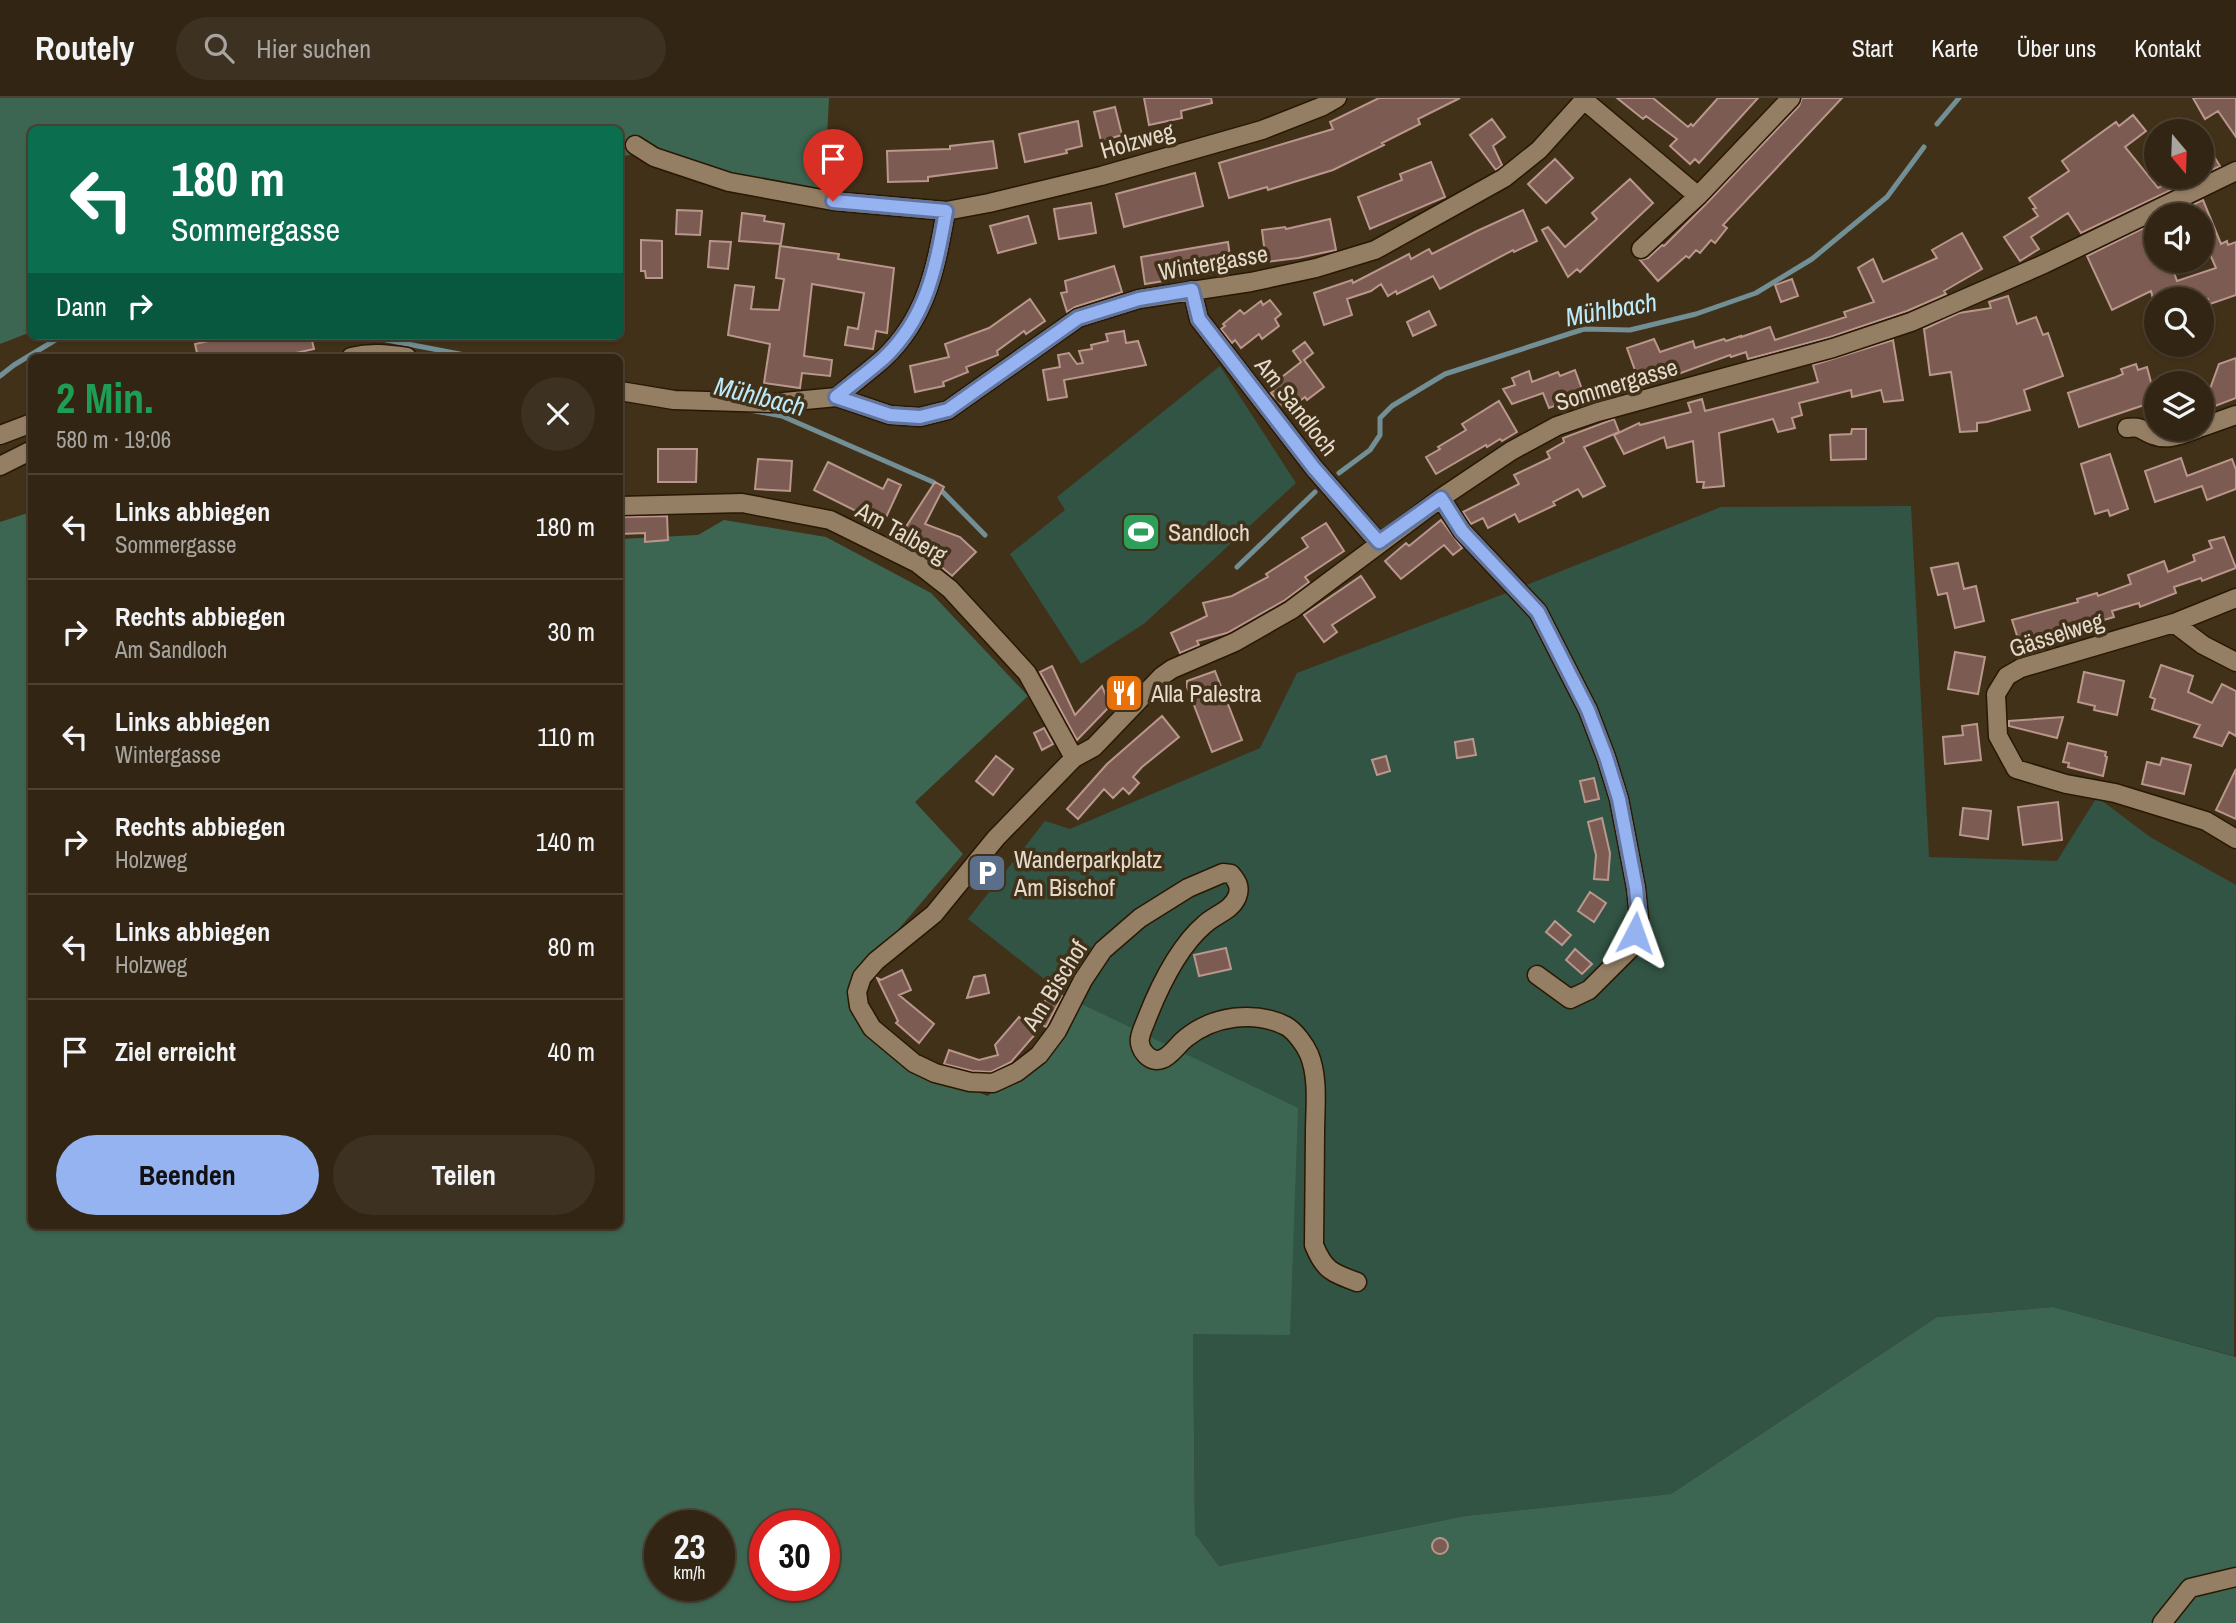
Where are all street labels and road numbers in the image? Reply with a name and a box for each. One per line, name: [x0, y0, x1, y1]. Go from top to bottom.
street label: Holzweg: [1096, 114, 1178, 166]
street label: Wintergasse: [1156, 237, 1270, 287]
street label: Am Sandloch: [1248, 349, 1346, 462]
street label: Sommergasse: [1551, 350, 1681, 418]
street label: Am Talberg: [850, 493, 953, 570]
street label: Gässelweg: [2005, 604, 2107, 664]
street label: Am Bischof: [1013, 933, 1095, 1037]

